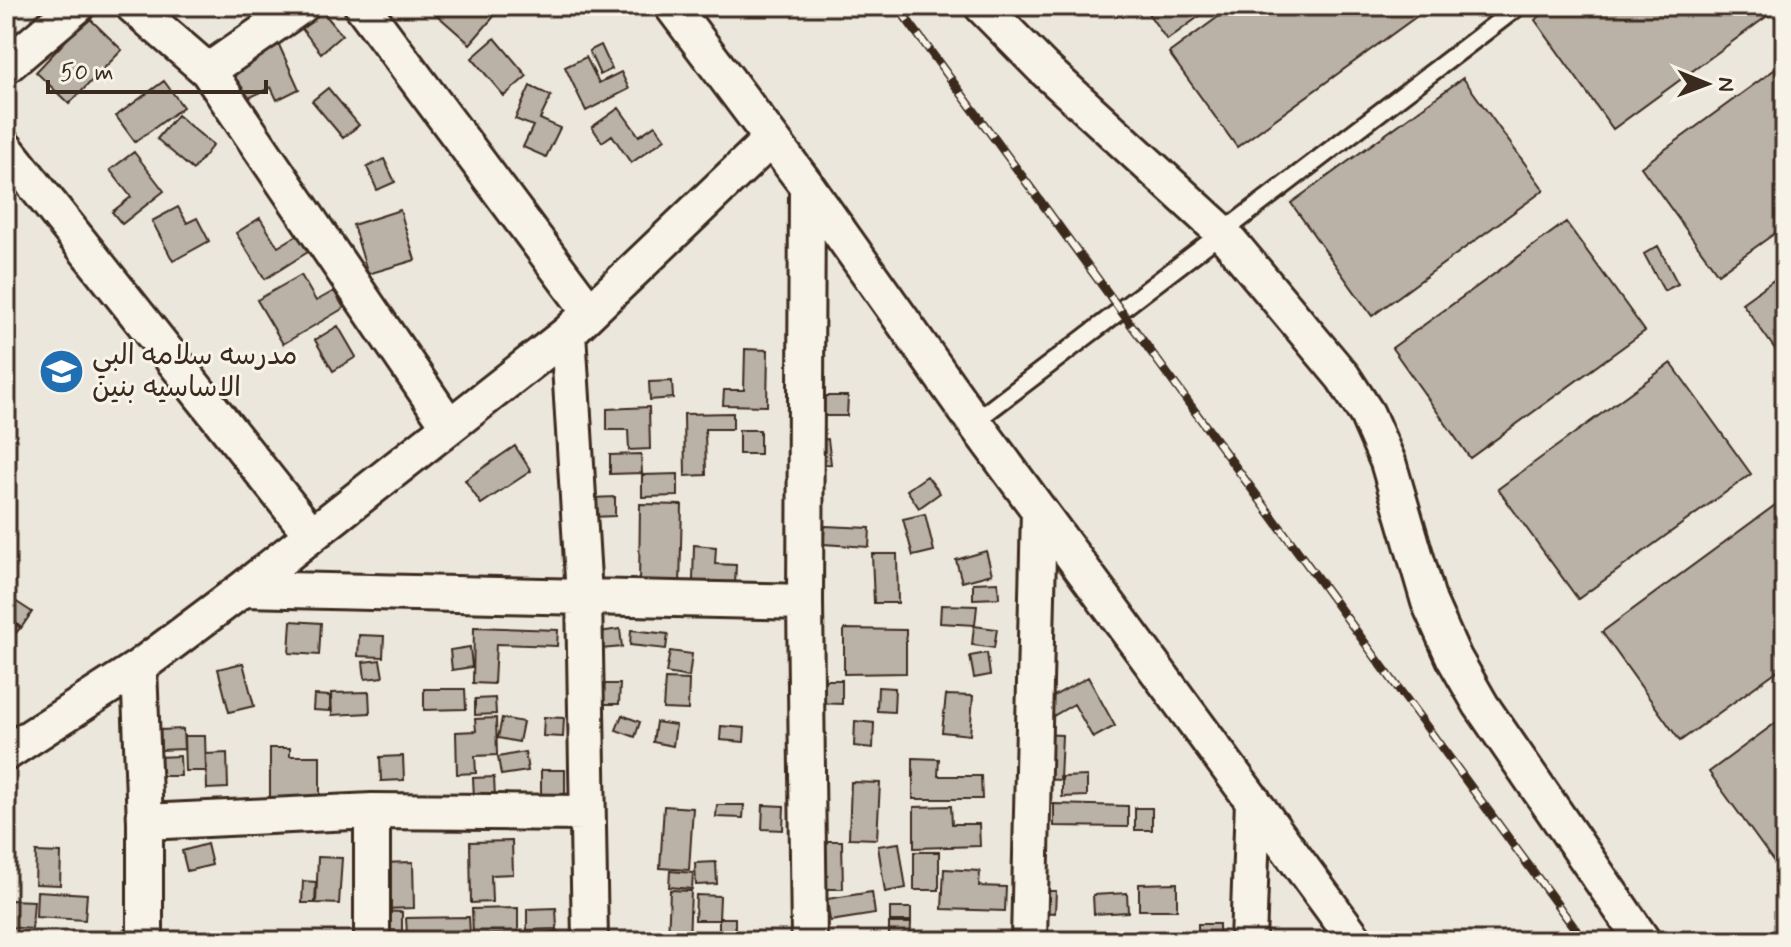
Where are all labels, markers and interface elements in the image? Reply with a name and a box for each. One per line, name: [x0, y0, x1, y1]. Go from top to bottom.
scale bar: [48, 44, 266, 94]
north arrow: [1667, 44, 1747, 124]
text: 50 m: [60, 58, 114, 89]
text: N: [1711, 77, 1739, 92]
place label: مدرسه سلامه البي الاساسيه بنين: [92, 338, 298, 407]
school or university icon: مدرسه سلامه البي الاساسيه بنين: [37, 348, 85, 396]

